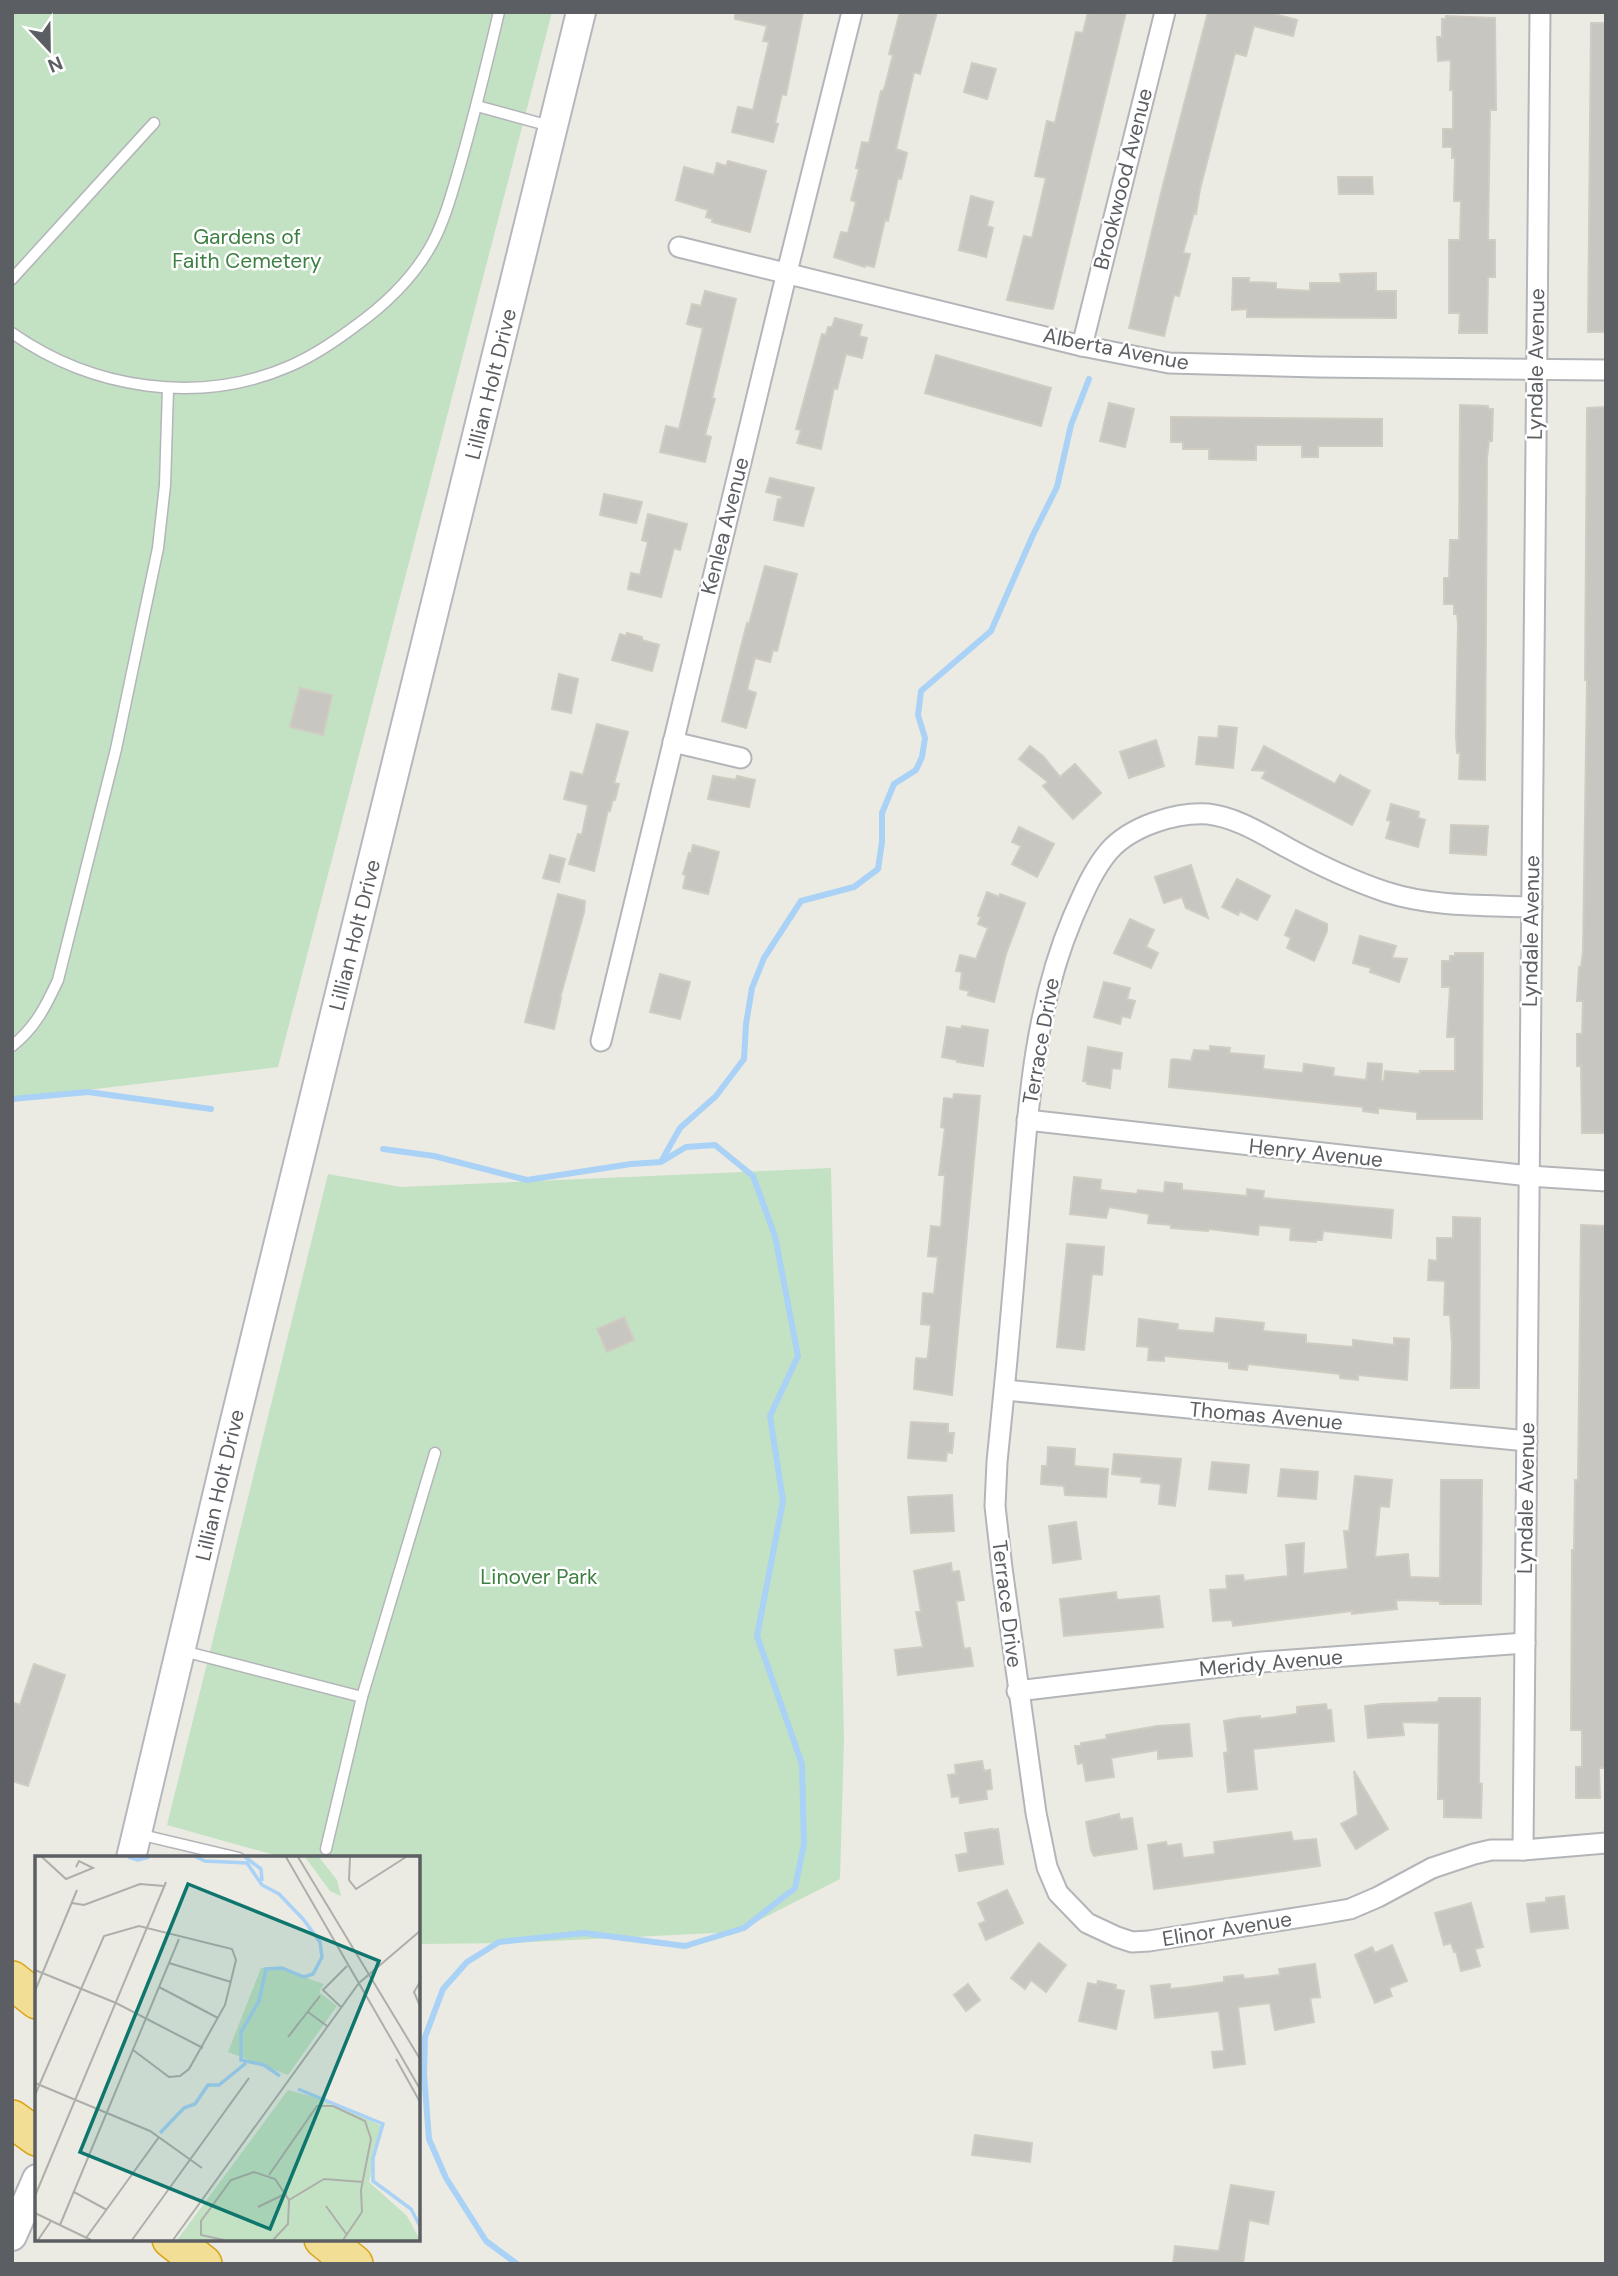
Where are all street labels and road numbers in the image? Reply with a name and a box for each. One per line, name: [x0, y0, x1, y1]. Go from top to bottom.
street label: Brookwood Avenue: [1087, 85, 1159, 273]
street label: Lyndale Avenue: [1521, 288, 1551, 440]
street label: Lillian Holt Drive: [459, 306, 523, 462]
street label: Alberta Avenue: [1041, 321, 1191, 377]
street label: Kenlea Avenue: [694, 454, 756, 598]
street label: Lyndale Avenue: [1516, 855, 1546, 1007]
street label: Lillian Holt Drive: [323, 857, 387, 1013]
street label: Terrace Drive: [1016, 975, 1066, 1106]
street label: Henry Avenue: [1248, 1132, 1384, 1174]
street label: Thomas Avenue: [1188, 1395, 1344, 1437]
street label: Lillian Holt Drive: [189, 1406, 251, 1563]
street label: Lyndale Avenue: [1511, 1422, 1541, 1574]
street label: Terrace Drive: [985, 1539, 1029, 1669]
street label: Meridy Avenue: [1198, 1643, 1344, 1683]
street label: Elinor Avenue: [1160, 1905, 1294, 1953]

